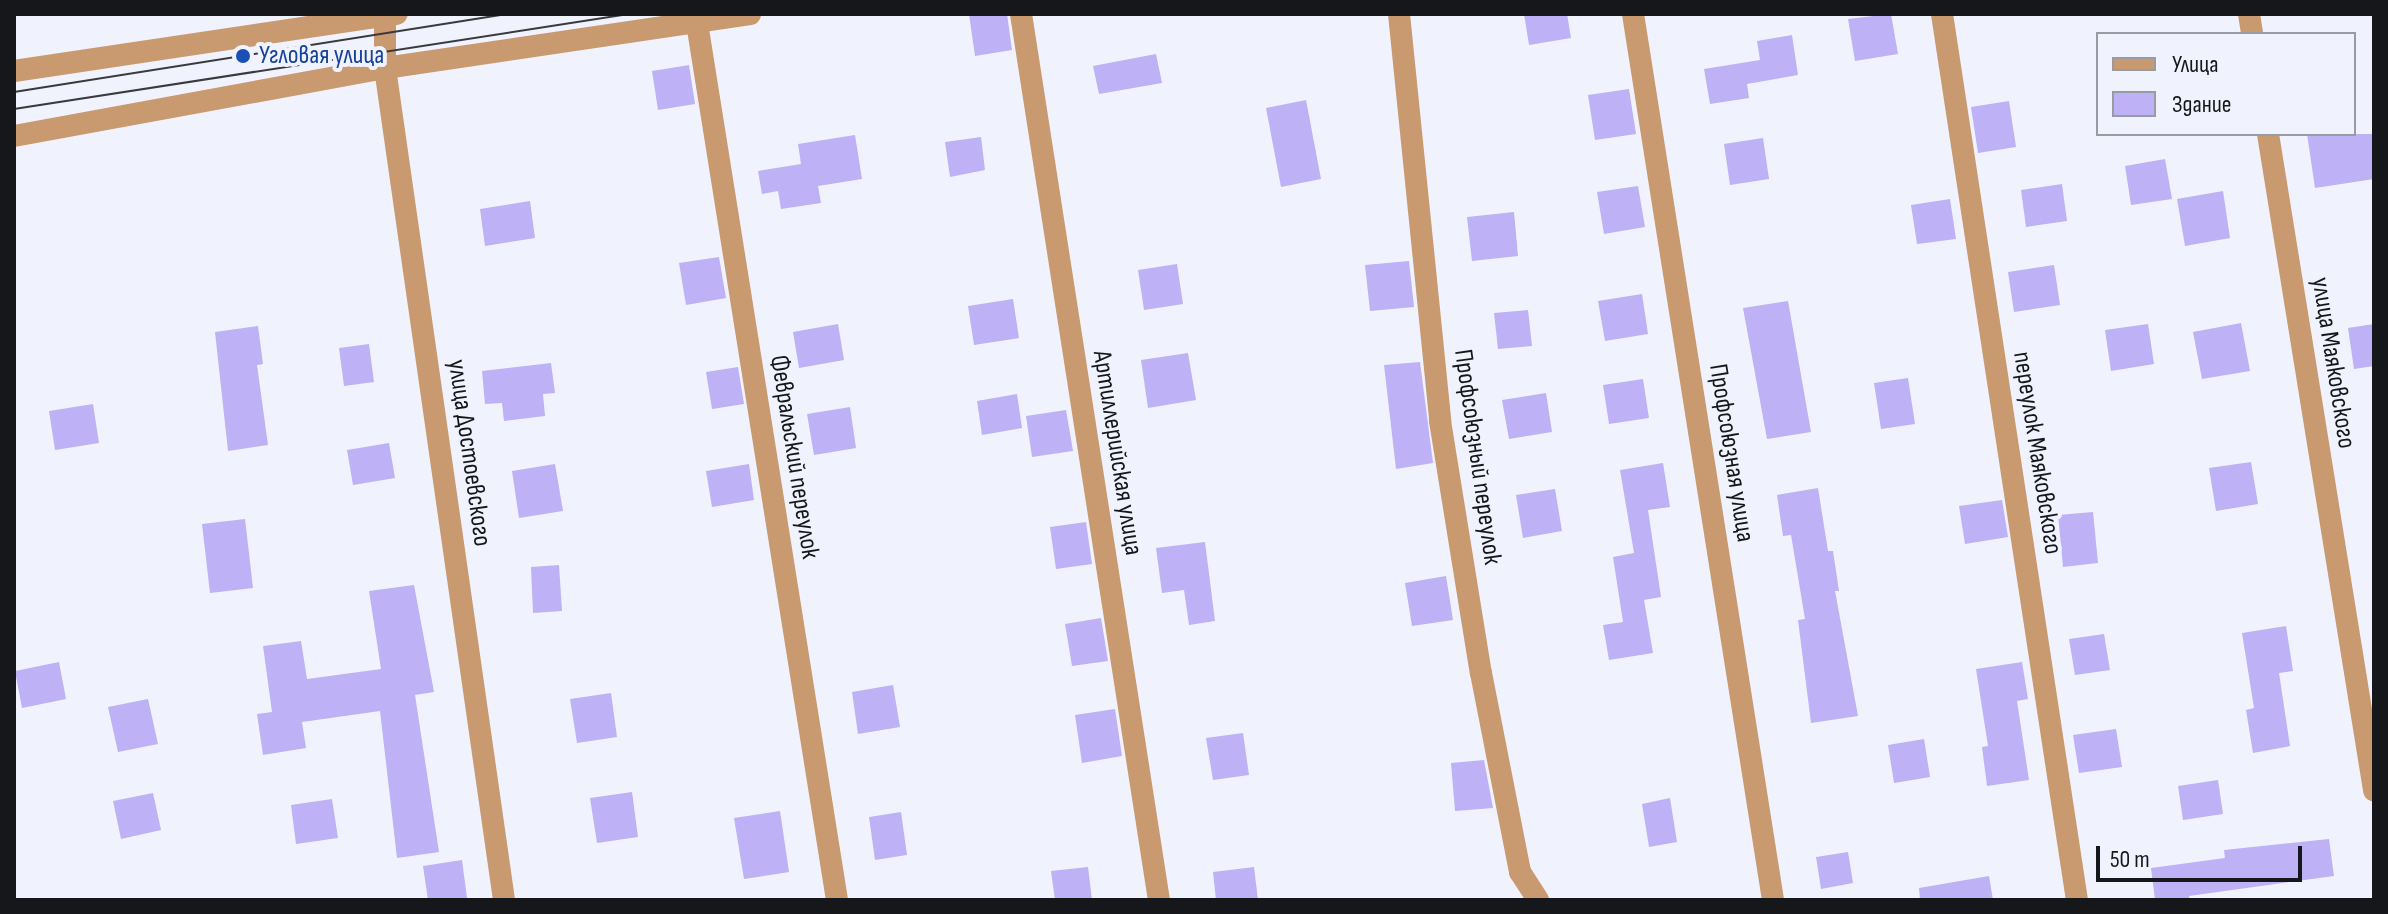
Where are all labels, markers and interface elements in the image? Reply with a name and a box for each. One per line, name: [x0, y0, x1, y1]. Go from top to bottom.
legend: [2096, 32, 2356, 136]
place label: Угловая улица: [259, 40, 384, 72]
marker: Угловая улица: [234, 47, 252, 65]
text: Улица: [2172, 50, 2218, 79]
text: Здание: [2172, 90, 2231, 119]
street label: улица Маяковского: [2304, 275, 2362, 451]
street label: Профсоюзный переулок: [1446, 347, 1508, 567]
street label: Артиллерийская улица: [1085, 348, 1149, 558]
street label: переулок Маяковского: [2006, 350, 2068, 556]
street label: Февральский переулок: [762, 353, 826, 561]
street label: улица Достоевского: [440, 358, 498, 548]
street label: Профсоюзная улица: [1702, 362, 1760, 544]
scale bar: [2100, 830, 2306, 880]
text: 50 m: [2110, 845, 2150, 874]

